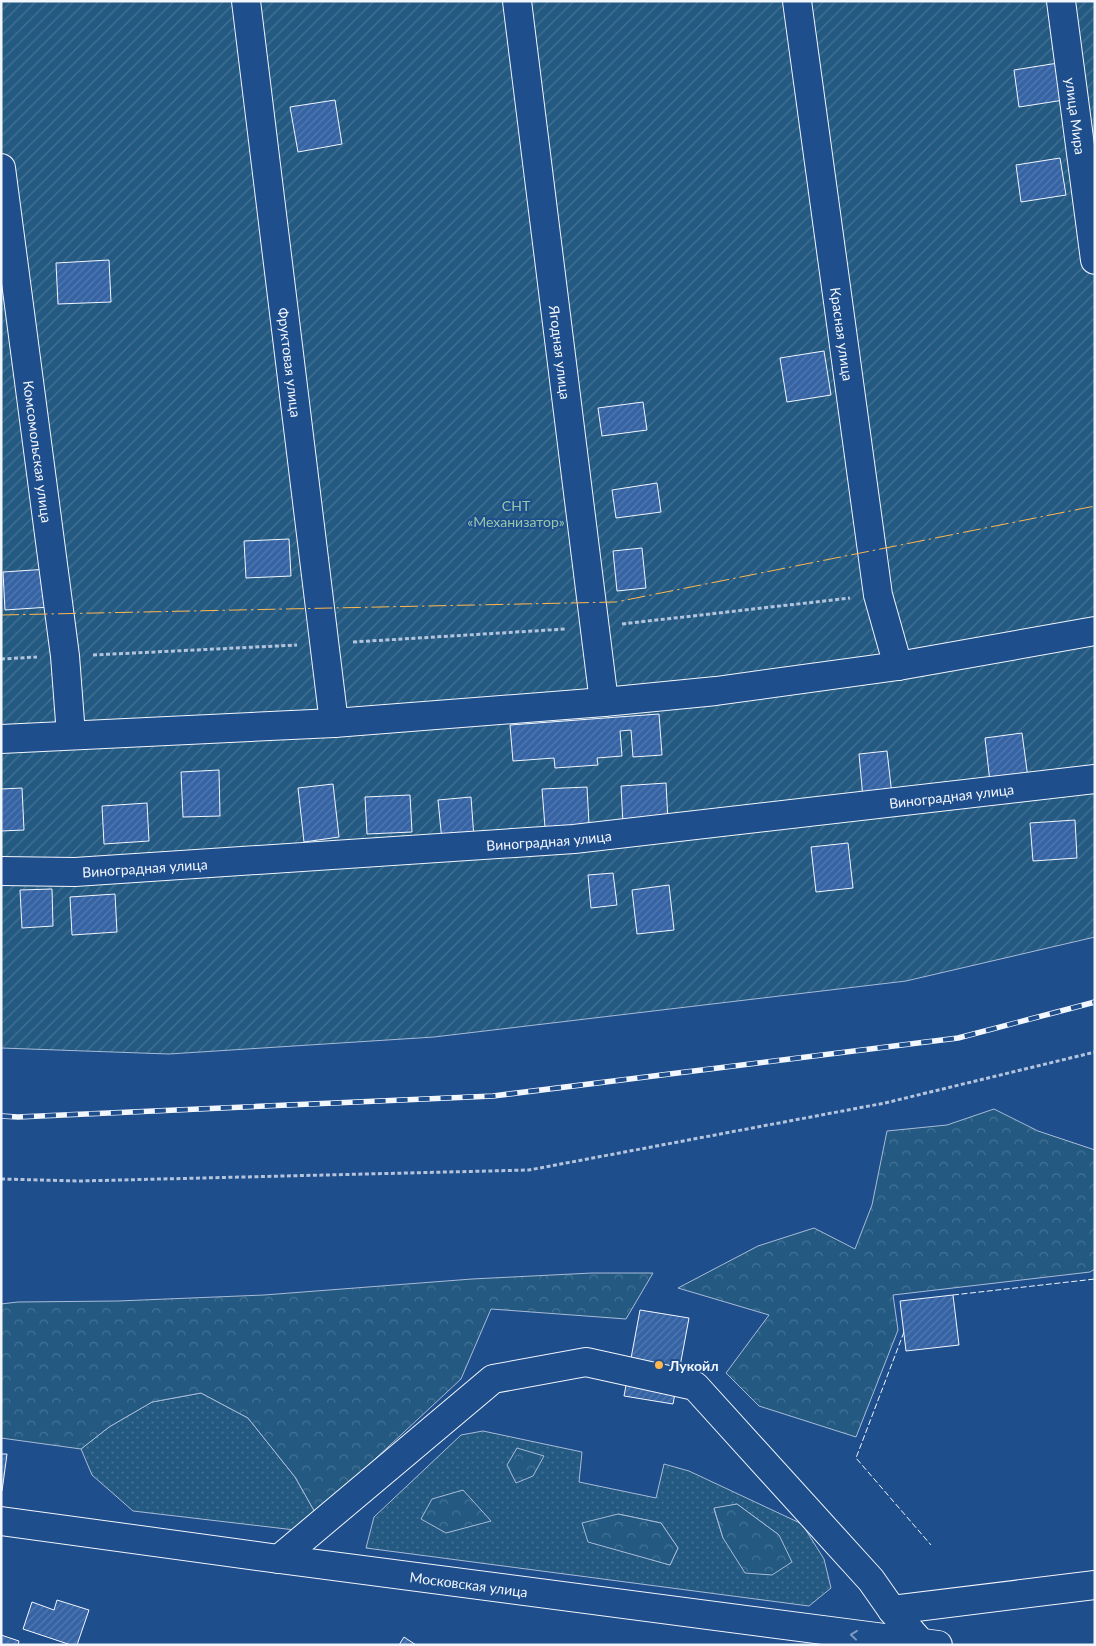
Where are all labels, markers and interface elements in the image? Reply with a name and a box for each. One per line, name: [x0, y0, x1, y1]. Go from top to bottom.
street label: улица Мира: [1063, 76, 1090, 156]
street label: Красная улица: [828, 286, 857, 382]
street label: Ягодная улица: [546, 303, 575, 400]
street label: Фруктовая улица: [275, 306, 305, 418]
street label: Комсомольская улица: [20, 379, 56, 524]
park label: СНТ «Механизатор»: [467, 497, 565, 530]
street label: Виноградная улица: [888, 780, 1015, 811]
street label: Виноградная улица: [486, 826, 613, 853]
street label: Виноградная улица: [82, 855, 208, 880]
place label: Лукойл: [668, 1357, 719, 1374]
marker: Лукойл: [653, 1359, 665, 1371]
street label: Московская улица: [409, 1568, 529, 1600]
one-way arrow: [850, 1630, 858, 1641]

